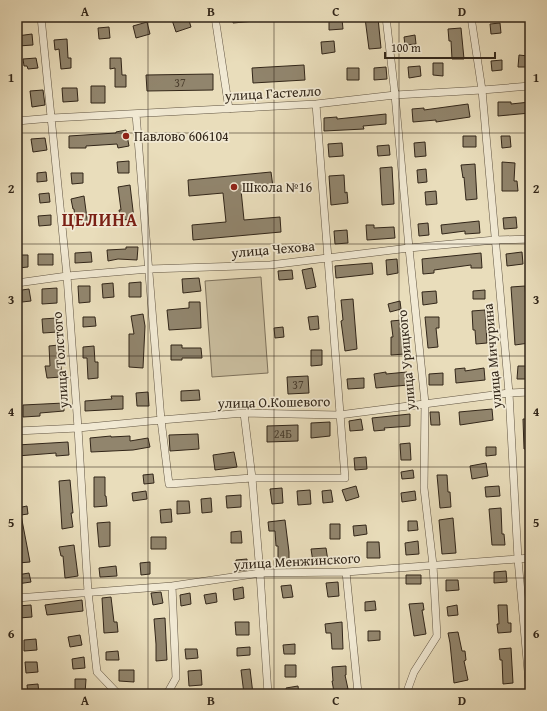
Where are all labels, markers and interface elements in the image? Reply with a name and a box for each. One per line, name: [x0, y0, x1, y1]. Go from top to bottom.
text: A: [81, 2, 90, 21]
text: B: [207, 2, 215, 21]
text: C: [332, 2, 340, 21]
text: D: [458, 2, 466, 21]
scale bar: [385, 34, 495, 60]
text: 100 m: [391, 39, 421, 56]
text: 1: [8, 68, 14, 87]
text: 1: [533, 68, 539, 87]
house number: 37: [174, 74, 186, 91]
street label: улица Гастелло: [223, 80, 322, 106]
place label: Павлово 606104: [134, 126, 229, 146]
marker: Павлово 606104: [121, 131, 131, 141]
place label: Школа №16: [242, 177, 313, 197]
text: 2: [8, 179, 15, 198]
text: 2: [533, 179, 540, 198]
marker: Школа №16: [229, 182, 239, 192]
district label: ЦЕЛИНА: [62, 206, 138, 233]
street label: улица Чехова: [229, 235, 316, 263]
text: 3: [8, 290, 14, 309]
text: 3: [533, 290, 539, 309]
street label: улица Мичурина: [477, 302, 507, 410]
street label: улица Урицкого: [392, 309, 420, 412]
street label: улица Толстого: [47, 311, 73, 410]
house number: 37: [292, 376, 304, 393]
street label: улица О.Кошевого: [216, 391, 331, 413]
text: 4: [8, 402, 15, 421]
text: 4: [533, 402, 540, 421]
house number: 24Б: [274, 425, 292, 442]
text: 5: [8, 513, 15, 532]
text: 5: [533, 513, 540, 532]
street label: улица Менжинского: [232, 548, 361, 574]
text: 6: [8, 624, 15, 643]
text: 6: [533, 624, 540, 643]
text: A: [81, 691, 90, 710]
text: B: [207, 691, 215, 710]
text: C: [332, 691, 340, 710]
text: D: [458, 691, 466, 710]

